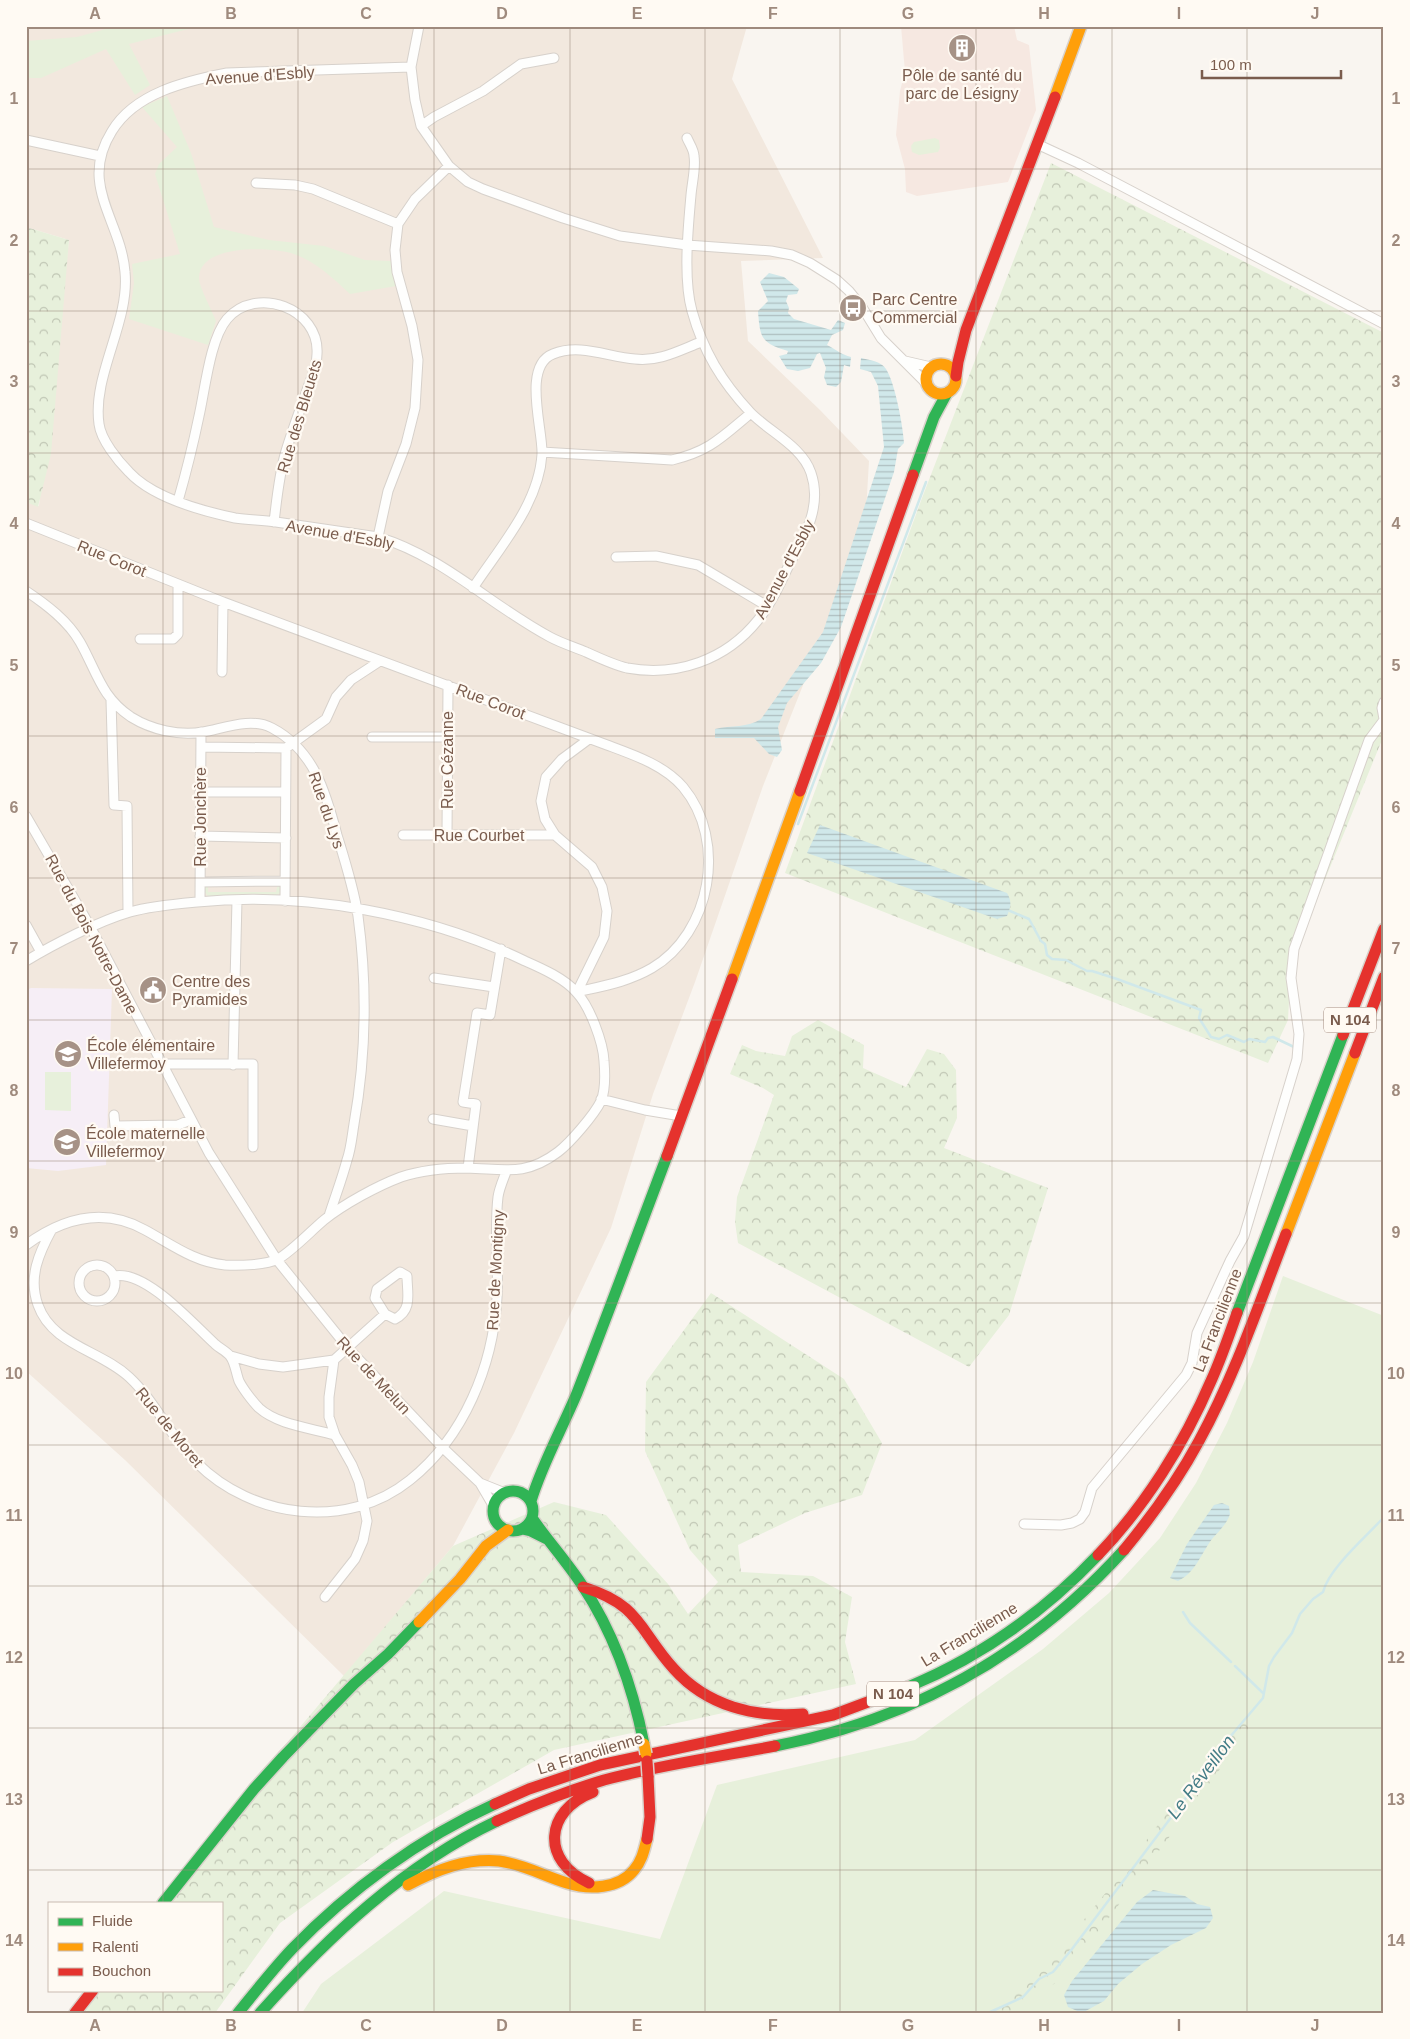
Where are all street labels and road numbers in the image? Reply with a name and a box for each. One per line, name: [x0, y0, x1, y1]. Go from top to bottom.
street label: Avenue d'Esbly: [205, 63, 315, 88]
street label: Rue des Bleuets: [274, 358, 325, 475]
street label: Avenue d'Esbly: [285, 517, 395, 552]
street label: Avenue d'Esbly: [751, 517, 818, 622]
street label: Rue Corot: [75, 537, 149, 580]
street label: Rue Corot: [454, 680, 528, 723]
street label: Rue Cézanne: [439, 711, 456, 809]
street label: Rue Jonchère: [192, 767, 209, 867]
street label: Rue du Lys: [305, 769, 348, 851]
street label: Rue Courbet: [434, 827, 525, 844]
street label: Rue du Bois Notre-Dame: [42, 851, 141, 1017]
road number: N 104: [1324, 1008, 1376, 1032]
street label: Rue de Montigny: [484, 1209, 507, 1331]
street label: La Francilienne: [1190, 1266, 1245, 1374]
street label: Rue de Melun: [333, 1333, 414, 1418]
street label: Rue de Moret: [133, 1384, 207, 1471]
street label: La Francilienne: [918, 1599, 1021, 1670]
road number: N 104: [867, 1682, 919, 1706]
street label: La Francilienne: [535, 1729, 645, 1778]

